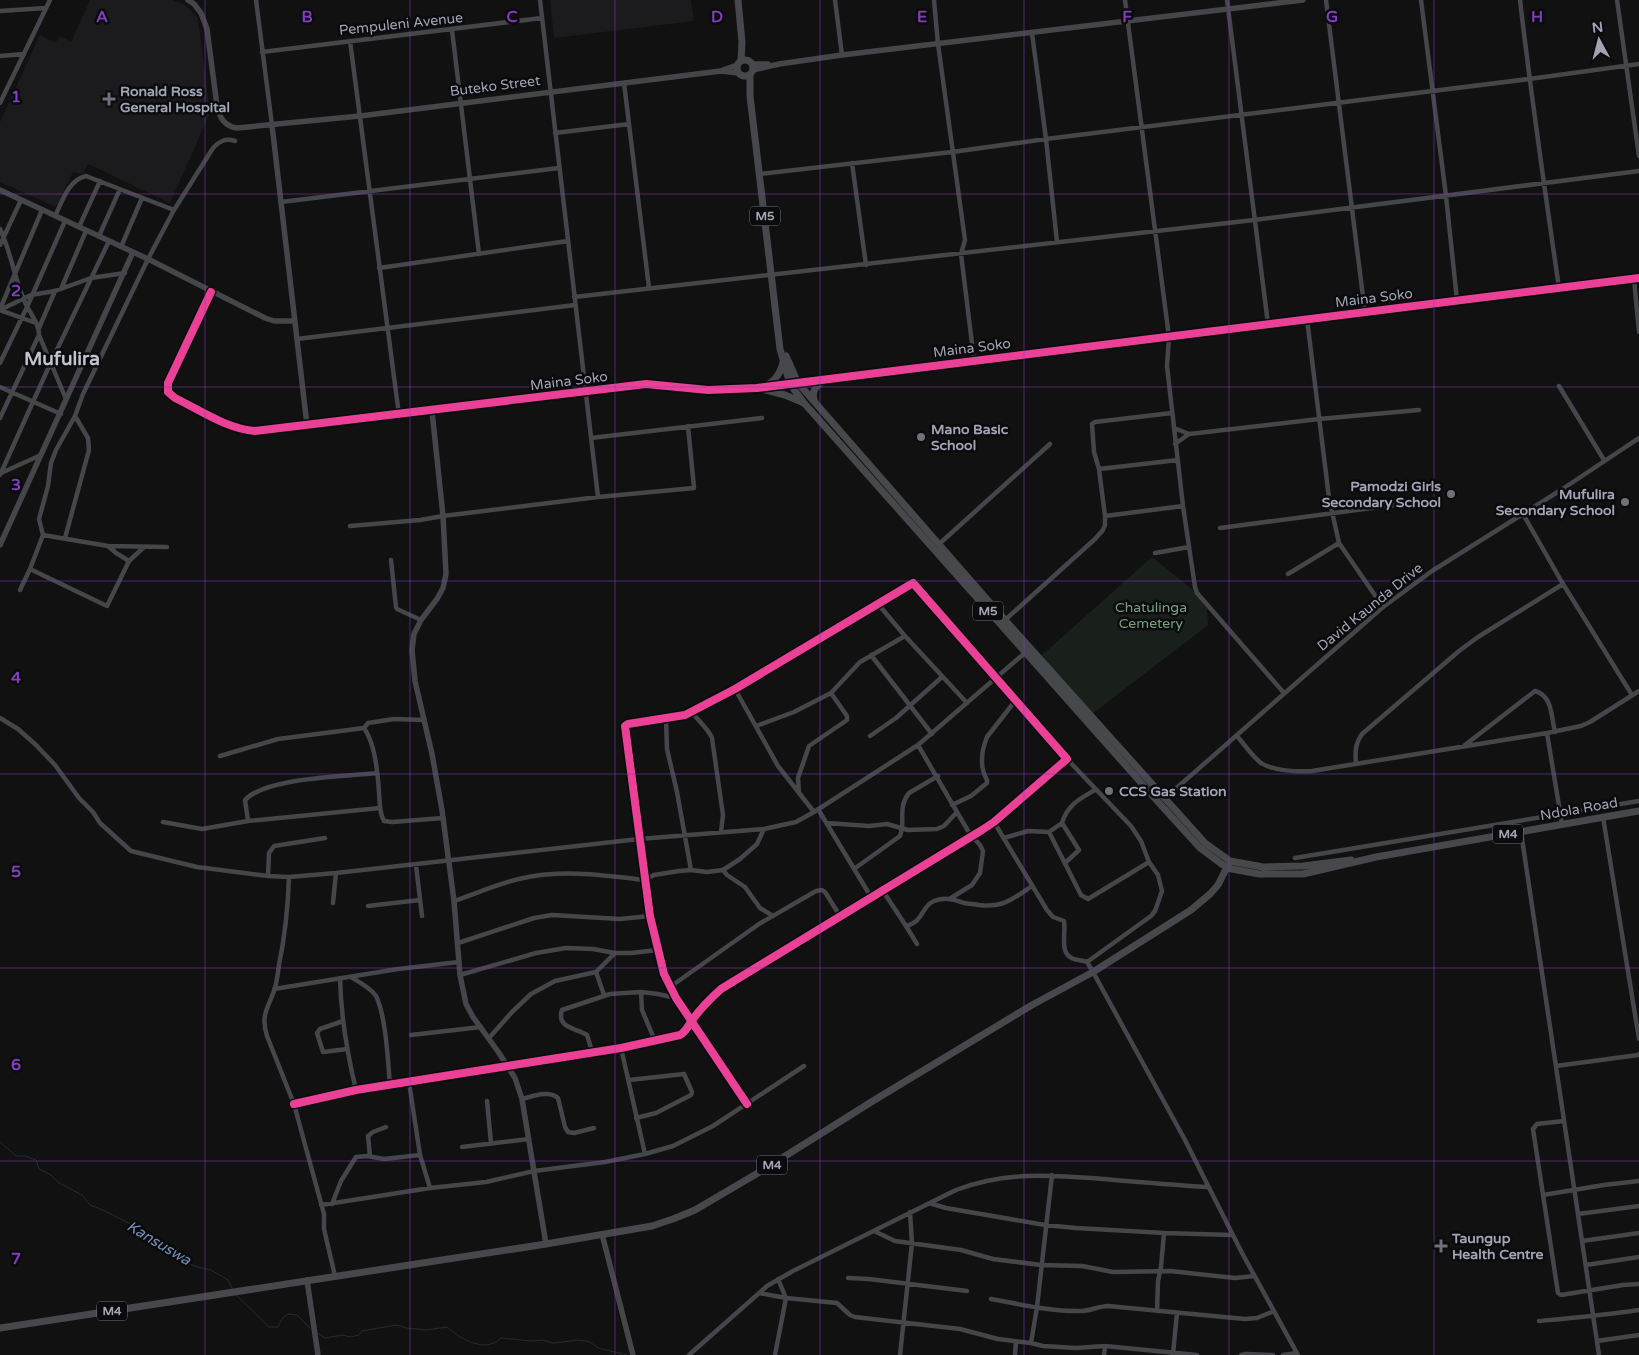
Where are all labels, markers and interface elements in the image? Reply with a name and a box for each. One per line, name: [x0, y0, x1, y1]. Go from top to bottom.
text: A: [96, 7, 108, 27]
text: B: [301, 7, 313, 27]
text: C: [506, 7, 518, 27]
text: D: [711, 7, 723, 27]
text: E: [917, 7, 927, 27]
text: F: [1122, 7, 1132, 27]
text: G: [1326, 7, 1338, 27]
text: H: [1531, 7, 1543, 27]
street label: Pempuleni Avenue: [338, 9, 464, 39]
north arrow: [1574, 15, 1624, 65]
text: N: [1591, 18, 1604, 37]
street label: Buteko Street: [449, 72, 542, 100]
place label: Ronald Ross General Hospital: [120, 83, 230, 116]
text: 1: [11, 87, 21, 107]
marker: Ronald Ross General Hospital: [102, 92, 116, 106]
road number: M5: [750, 207, 780, 226]
text: 2: [11, 281, 21, 301]
street label: Maina Soko: [1334, 285, 1414, 311]
street label: Maina Soko: [932, 335, 1012, 361]
district label: Mufulira: [24, 348, 100, 370]
street label: Maina Soko: [529, 368, 609, 394]
place label: Mano Basic School: [931, 421, 1009, 454]
marker: Mano Basic School: [915, 431, 927, 443]
text: 3: [11, 475, 21, 495]
place label: Pamodzi Girls Secondary School: [1322, 478, 1441, 511]
place label: Mufulira Secondary School: [1496, 486, 1615, 519]
marker: Pamodzi Girls Secondary School: [1445, 488, 1457, 500]
marker: Mufulira Secondary School: [1619, 496, 1631, 508]
street label: David Kaunda Drive: [1314, 559, 1426, 655]
park label: Chatulinga Cemetery: [1115, 599, 1187, 632]
road number: M5: [973, 602, 1003, 620]
text: 4: [11, 668, 21, 688]
place label: CCS Gas Station: [1119, 783, 1227, 800]
marker: CCS Gas Station: [1103, 785, 1115, 797]
street label: Ndola Road: [1539, 794, 1619, 824]
road number: M4: [1493, 824, 1523, 844]
text: 5: [11, 862, 21, 882]
text: 6: [11, 1055, 21, 1075]
road number: M4: [757, 1156, 787, 1174]
water label: Kansuswa: [124, 1217, 195, 1269]
place label: Taungup Health Centre: [1451, 1230, 1543, 1263]
marker: Taungup Health Centre: [1434, 1239, 1448, 1253]
text: 7: [11, 1249, 21, 1269]
road number: M4: [97, 1302, 127, 1320]

